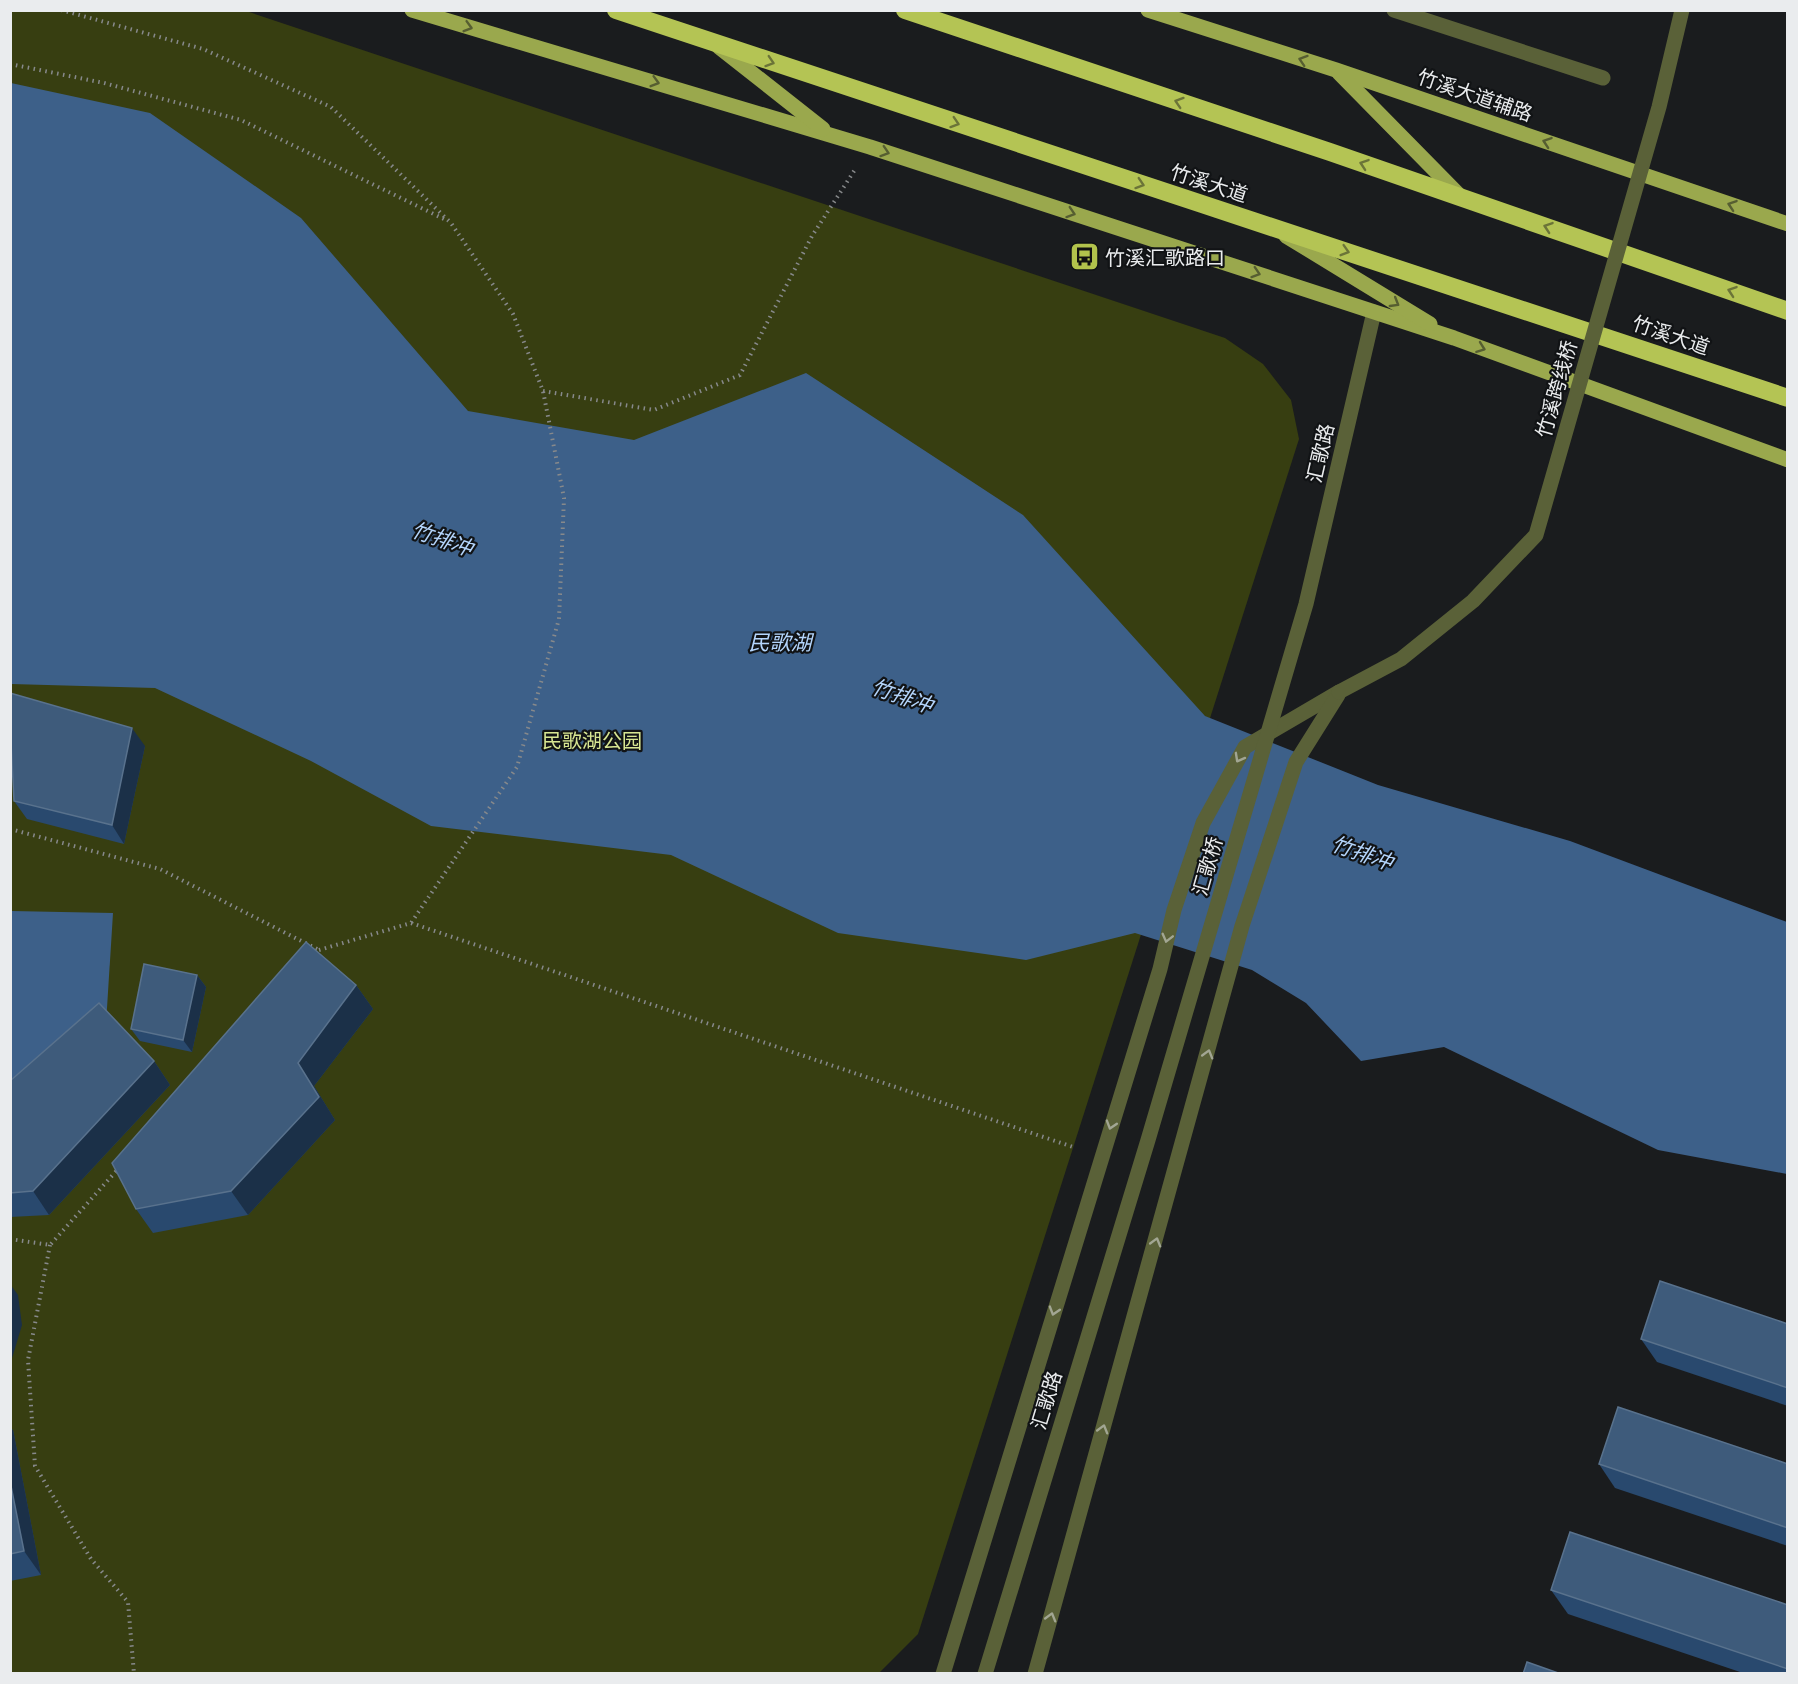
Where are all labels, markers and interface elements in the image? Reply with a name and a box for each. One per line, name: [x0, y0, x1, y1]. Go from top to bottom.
one-way arrow: [462, 20, 473, 32]
one-way arrow: [764, 54, 775, 67]
one-way arrow: [1298, 55, 1309, 67]
street label: 竹溪大道辅路: [1414, 63, 1536, 127]
one-way arrow: [649, 75, 660, 87]
one-way arrow: [1174, 97, 1185, 109]
one-way arrow: [949, 116, 960, 128]
one-way arrow: [1543, 137, 1553, 149]
one-way arrow: [879, 145, 890, 158]
street label: 竹溪大道: [1167, 158, 1251, 208]
one-way arrow: [1359, 158, 1370, 171]
one-way arrow: [1134, 177, 1145, 190]
one-way arrow: [1727, 199, 1738, 212]
one-way arrow: [1065, 206, 1076, 218]
one-way arrow: [1543, 222, 1554, 235]
bus stop icon: 竹溪汇歌路口: [1068, 241, 1100, 273]
place label: 竹溪汇歌路口: [1105, 244, 1225, 271]
one-way arrow: [1339, 244, 1350, 256]
one-way arrow: [1250, 266, 1261, 279]
one-way arrow: [1727, 286, 1738, 299]
one-way arrow: [1389, 295, 1399, 307]
street label: 竹溪大道: [1629, 309, 1713, 361]
street label: 竹溪跨线桥: [1529, 337, 1583, 441]
one-way arrow: [1475, 341, 1486, 353]
street label: 汇歌路: [1300, 421, 1340, 485]
water label: 竹排冲: [407, 515, 478, 564]
water label: 民歌湖: [749, 628, 814, 657]
water label: 竹排冲: [867, 672, 938, 721]
park label: 民歌湖公园: [542, 727, 642, 754]
one-way arrow: [1235, 752, 1246, 762]
water label: 竹排冲: [1327, 829, 1398, 878]
street label: 汇歌桥: [1186, 833, 1228, 899]
one-way arrow: [1162, 933, 1175, 943]
one-way arrow: [1201, 1049, 1213, 1060]
one-way arrow: [1106, 1119, 1118, 1130]
one-way arrow: [1149, 1237, 1161, 1247]
one-way arrow: [1049, 1305, 1061, 1316]
street label: 汇歌路: [1024, 1367, 1068, 1433]
one-way arrow: [1096, 1424, 1109, 1434]
one-way arrow: [1044, 1612, 1056, 1623]

